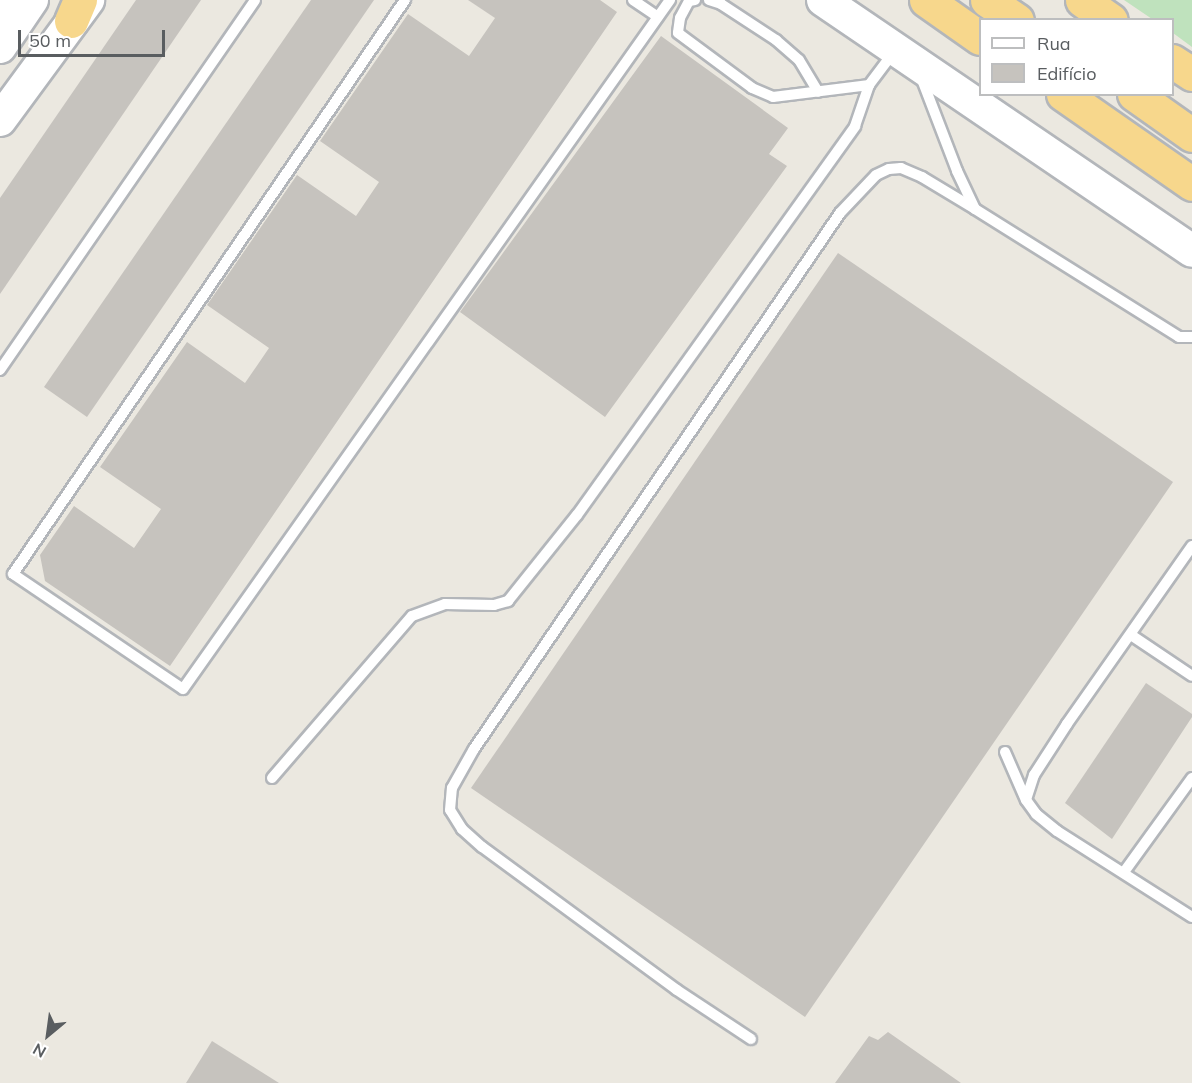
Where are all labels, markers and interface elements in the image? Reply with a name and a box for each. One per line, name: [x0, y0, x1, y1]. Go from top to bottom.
scale bar: [21, 18, 168, 56]
legend: [979, 18, 1174, 96]
text: 50 m: [29, 29, 71, 52]
text: Rua: [1037, 32, 1071, 55]
text: Edifício: [1037, 62, 1096, 85]
north arrow: [18, 1005, 78, 1065]
text: N: [29, 1039, 49, 1062]

